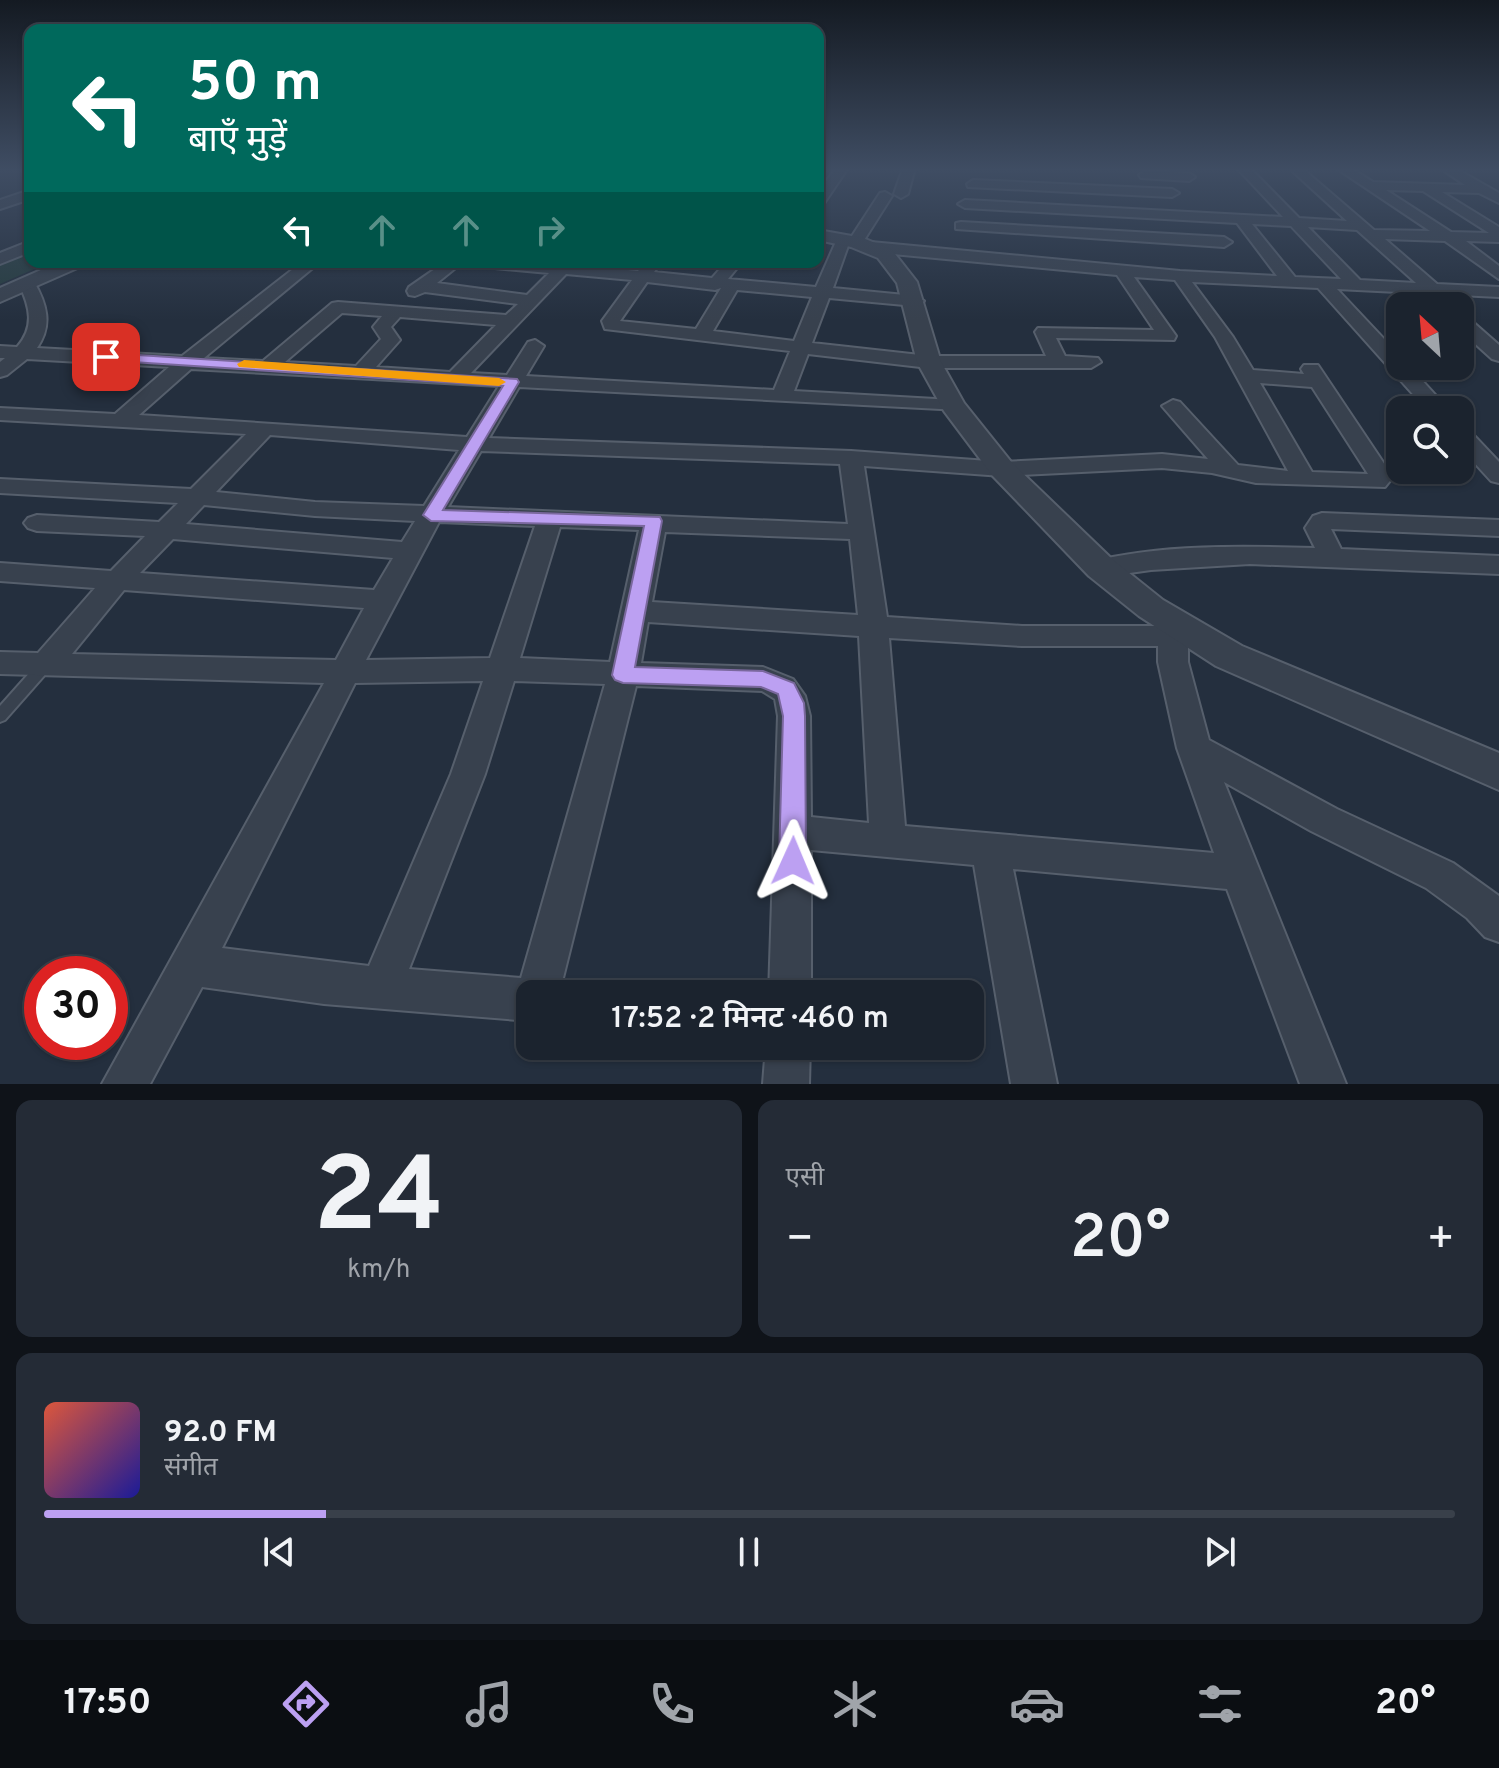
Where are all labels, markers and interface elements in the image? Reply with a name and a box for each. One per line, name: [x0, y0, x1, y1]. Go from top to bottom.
text: 50 m: [188, 50, 322, 120]
icon: left: [56, 56, 160, 160]
text: बाएँ मुड़ें: [188, 119, 287, 165]
icon: left: [276, 208, 320, 252]
icon: ahead: [360, 208, 404, 252]
icon: ahead: [444, 208, 488, 252]
icon: right: [528, 208, 572, 252]
north arrow: [1386, 292, 1474, 380]
map controls: [1386, 292, 1474, 484]
pin: [72, 323, 140, 391]
icon: arrive: [84, 335, 128, 379]
button: search: [1386, 396, 1474, 484]
position arrow: [751, 819, 835, 903]
speed limit sign: 30: [24, 956, 128, 1060]
text: 17:52 · 2 मिनट · 460 m: [611, 1001, 889, 1038]
text: 24: [314, 1136, 444, 1268]
text: एसी: [786, 1162, 824, 1195]
text: 20°: [1070, 1203, 1171, 1279]
text: −: [786, 1213, 814, 1269]
text: +: [1427, 1213, 1455, 1269]
text: km/h: [347, 1254, 410, 1287]
text: 92.0 FM: [164, 1415, 277, 1452]
text: संगीत: [164, 1452, 218, 1485]
icon: previous: [257, 1530, 301, 1574]
icon: pause: [727, 1530, 771, 1574]
icon: next: [1198, 1530, 1242, 1574]
icon: directions: [278, 1676, 334, 1732]
icon: music: [461, 1676, 517, 1732]
icon: phone: [644, 1676, 700, 1732]
icon: climate: [827, 1676, 883, 1732]
icon: car: [1009, 1676, 1065, 1732]
icon: filters: [1192, 1676, 1248, 1732]
text: 17:50: [63, 1681, 151, 1727]
text: 20°: [1375, 1681, 1436, 1727]

